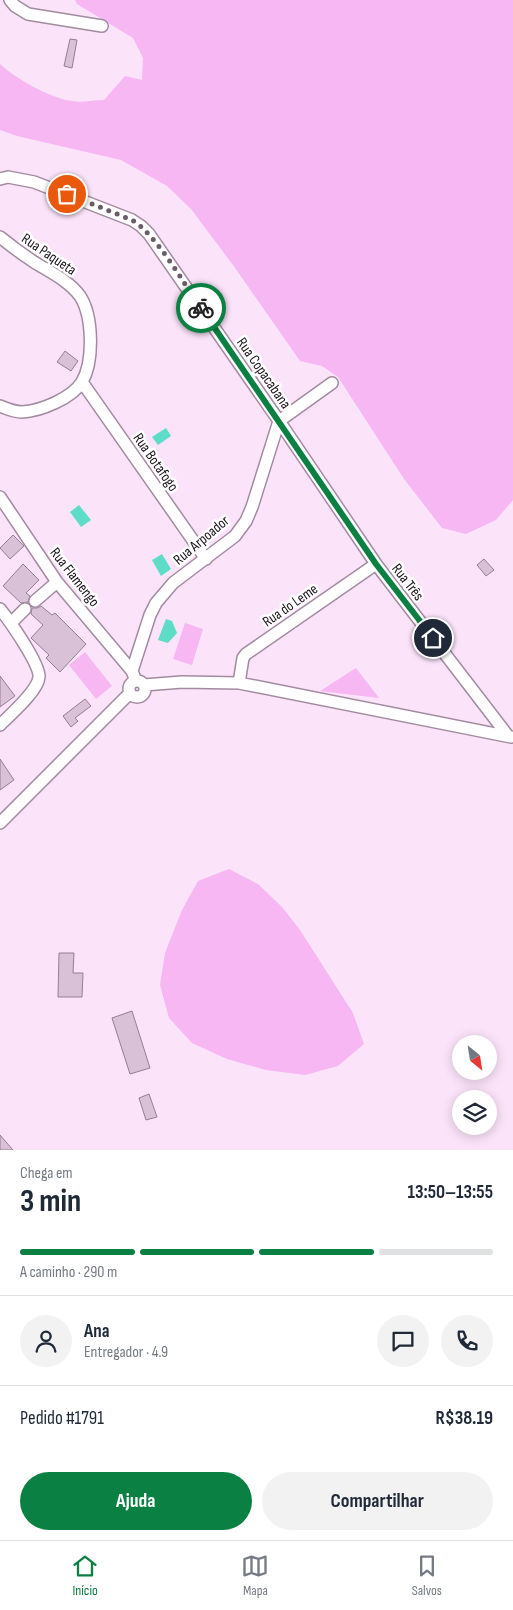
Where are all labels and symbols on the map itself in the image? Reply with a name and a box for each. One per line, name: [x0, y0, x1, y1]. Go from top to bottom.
pin: [46, 173, 88, 215]
street label: Rua Paqueta: [18, 229, 80, 280]
courier: [176, 283, 226, 333]
street label: Rua Copacabana: [232, 334, 295, 413]
street label: Rua Botafogo: [129, 429, 183, 495]
street label: Rua Arpoador: [169, 511, 234, 569]
street label: Rua Flamengo: [46, 544, 104, 611]
street label: Rua Três: [387, 560, 428, 605]
street label: Rua do Leme: [259, 579, 322, 631]
pin: [412, 617, 454, 659]
north arrow: [452, 1035, 498, 1080]

